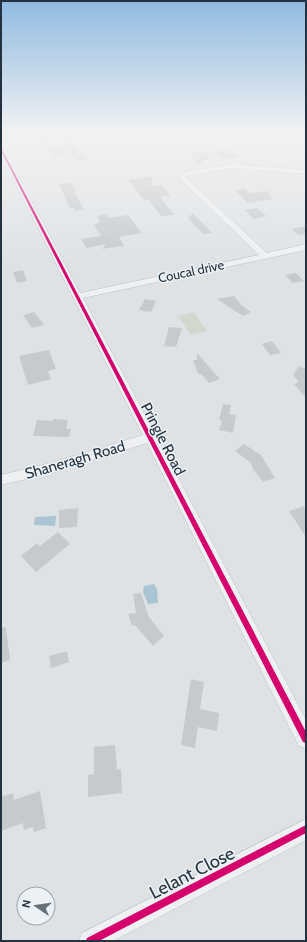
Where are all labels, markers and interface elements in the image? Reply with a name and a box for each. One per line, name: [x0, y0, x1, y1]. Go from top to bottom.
street label: Coucal drive: [157, 256, 226, 286]
street label: Pringle Road: [137, 400, 189, 478]
street label: Shaneragh Road: [23, 437, 127, 483]
street label: Lelant Close: [146, 842, 238, 904]
north arrow: [16, 886, 56, 926]
text: N: [19, 898, 34, 909]

